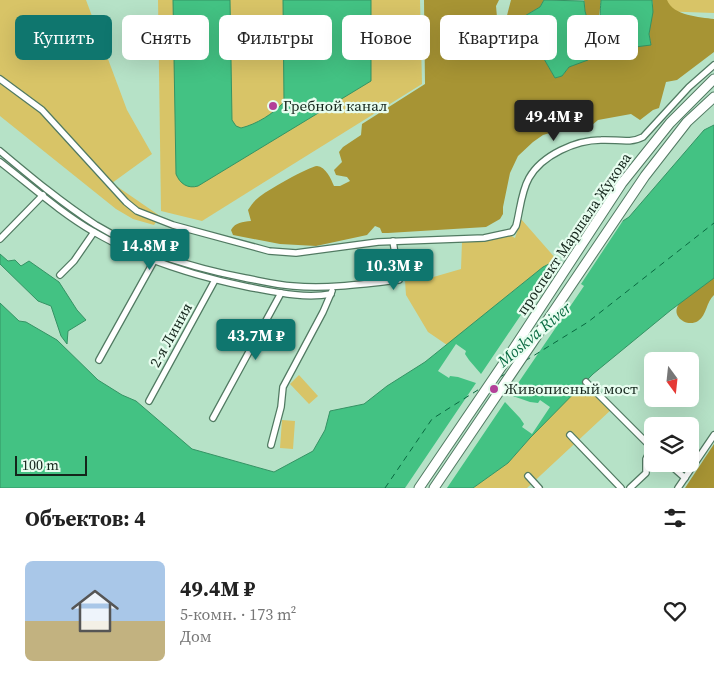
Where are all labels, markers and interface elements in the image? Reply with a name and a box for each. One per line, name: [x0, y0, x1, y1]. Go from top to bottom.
chip: Купить: [15, 15, 112, 60]
chip: Снять: [122, 15, 209, 60]
chip: Фильтры: [219, 15, 332, 60]
chip: Новое: [342, 15, 430, 60]
chip: Квартира: [440, 15, 557, 60]
chip: Дом: [567, 15, 638, 60]
place label: Гребной канал: [283, 95, 388, 116]
marker: Гребной канал: [267, 100, 279, 112]
pin: 49.4M ₽: [508, 100, 600, 142]
text: 49.4M ₽: [525, 105, 583, 127]
street label: проспект Маршала Жукова: [511, 148, 636, 319]
pin: 14.8M ₽: [104, 228, 196, 271]
text: 14.8M ₽: [121, 234, 179, 256]
pin: 10.3M ₽: [348, 248, 440, 291]
text: 10.3M ₽: [365, 254, 423, 276]
water label: Moskva River: [492, 296, 576, 372]
street label: 2-я Линия: [144, 299, 197, 371]
pin: 43.7M ₽: [210, 318, 302, 361]
text: 43.7M ₽: [227, 324, 285, 346]
north arrow: [644, 352, 699, 408]
map controls: [644, 352, 699, 472]
place label: Живописный мост: [504, 378, 638, 399]
marker: Живописный мост: [488, 383, 500, 395]
button: layers: [644, 417, 699, 472]
scale bar: [15, 453, 88, 476]
text: 100 m: [22, 455, 59, 475]
text: Объектов: 4: [25, 504, 146, 533]
icon: filters: [661, 504, 689, 532]
text: 49.4M ₽: [180, 574, 255, 603]
icon: home: [65, 581, 125, 641]
icon: heart: [661, 597, 689, 625]
text: 5-комн. · 173 m²: [180, 603, 296, 625]
text: Дом: [180, 625, 212, 647]

